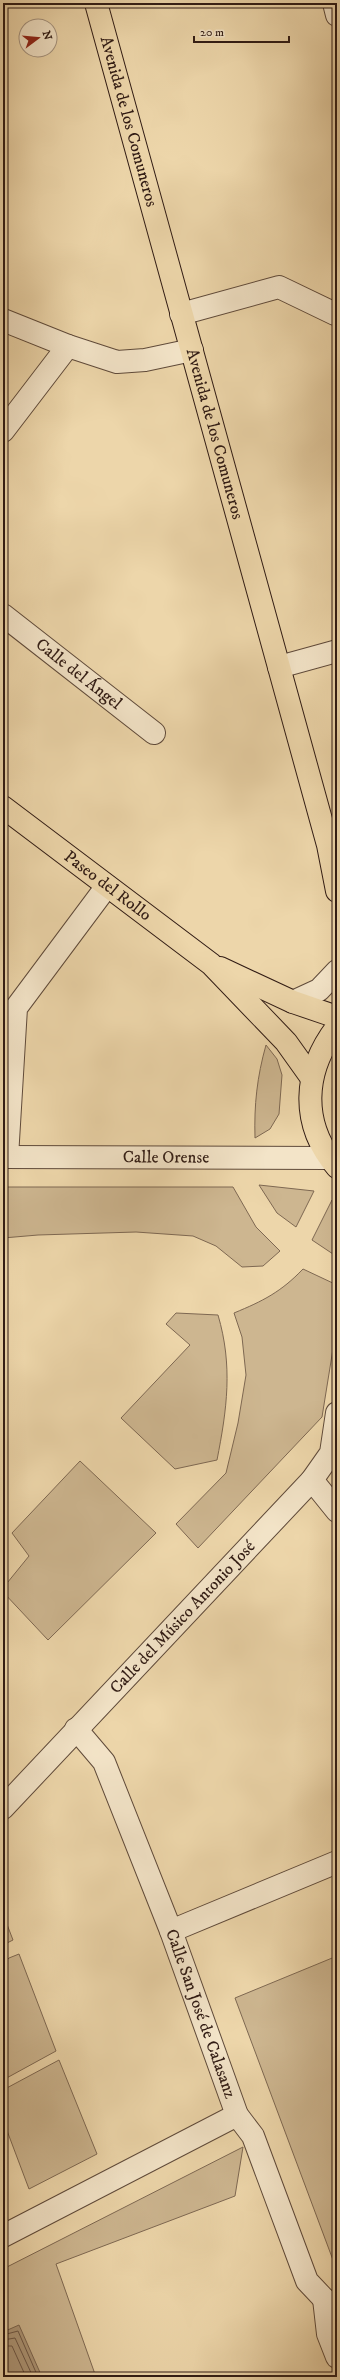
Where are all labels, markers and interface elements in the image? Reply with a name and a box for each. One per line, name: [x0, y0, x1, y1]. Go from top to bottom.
north arrow: [18, 18, 58, 58]
scale bar: [194, 18, 289, 44]
text: 20 m: [200, 25, 224, 40]
text: N: [39, 29, 55, 42]
street label: Avenida de los Comuneros: [95, 34, 163, 210]
street label: Avenida de los Comuneros: [181, 346, 249, 522]
street label: Calle del Ángel: [31, 633, 126, 715]
street label: Paseo del Rollo: [59, 846, 156, 926]
street label: Calle Orense: [123, 1146, 209, 1169]
street label: Calle del Músico Antonio José: [105, 1536, 260, 1699]
street label: Calle San José de Calasanz: [160, 1926, 241, 2102]

